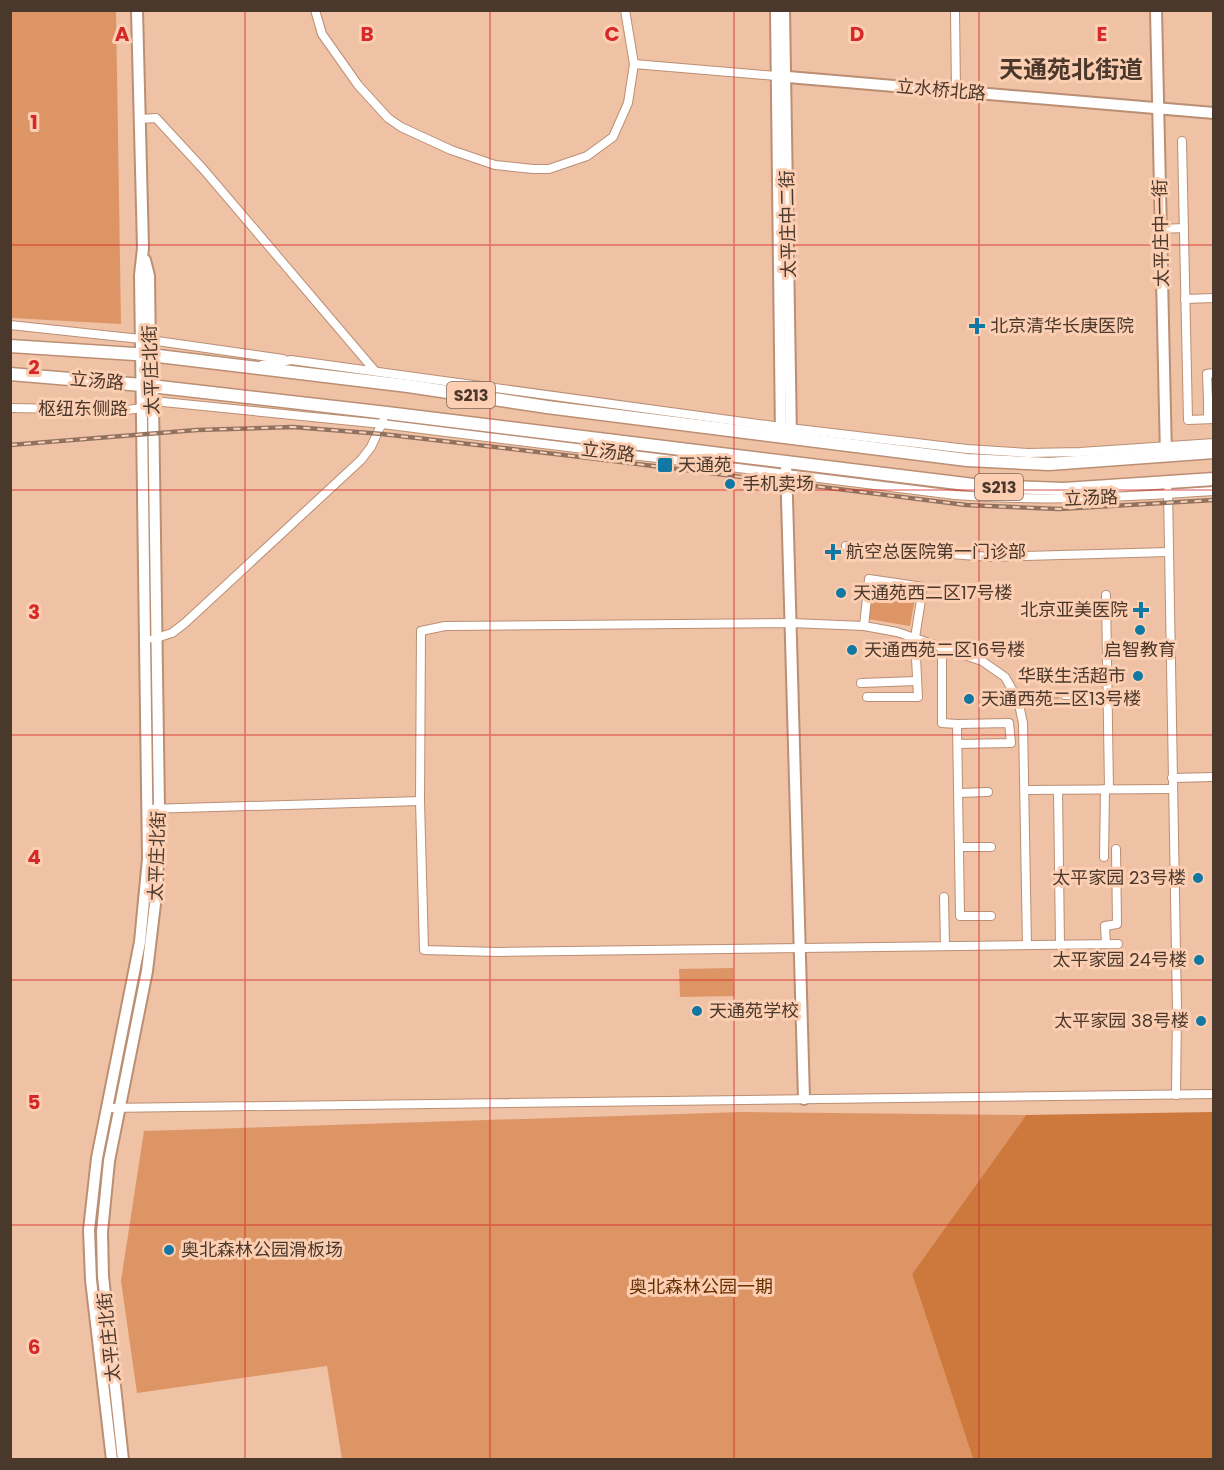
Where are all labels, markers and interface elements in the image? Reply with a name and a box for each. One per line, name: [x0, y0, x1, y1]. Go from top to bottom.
text: A: [115, 20, 130, 48]
text: B: [360, 20, 374, 48]
text: C: [604, 20, 620, 48]
text: D: [850, 20, 864, 48]
text: E: [1097, 20, 1107, 48]
district label: 天通苑北街道: [999, 53, 1143, 86]
street label: 立水桥北路: [895, 73, 987, 106]
text: 1: [30, 108, 38, 136]
street label: 太平庄中二街: [774, 170, 801, 278]
street label: 太平庄中一街: [1147, 179, 1174, 287]
place label: 北京清华长庚医院: [990, 313, 1134, 338]
marker: 北京清华长庚医院: [968, 317, 986, 335]
street label: 太平庄北街: [136, 325, 165, 415]
text: 2: [28, 353, 40, 381]
street label: 立汤路: [69, 366, 125, 395]
road number: S213: [447, 382, 495, 408]
street label: 枢纽东侧路: [38, 396, 128, 421]
street label: 立汤路: [580, 436, 636, 467]
place label: 天通苑: [678, 452, 732, 477]
marker: 天通苑: [656, 456, 674, 474]
place label: 手机卖场: [742, 471, 814, 496]
road number: S213: [975, 474, 1023, 500]
marker: 手机卖场: [723, 477, 737, 491]
street label: 立汤路: [1064, 484, 1118, 511]
place label: 航空总医院第一门诊部: [846, 539, 1026, 564]
marker: 航空总医院第一门诊部: [824, 543, 842, 561]
place label: 天通苑西二区17号楼: [853, 580, 1013, 605]
marker: 天通苑西二区17号楼: [834, 586, 848, 600]
place label: 北京亚美医院: [1020, 597, 1128, 622]
text: 3: [28, 598, 40, 626]
marker: 北京亚美医院: [1132, 601, 1150, 619]
marker: 启智教育: [1133, 623, 1147, 637]
place label: 天通西苑二区16号楼: [864, 637, 1025, 662]
place label: 启智教育: [1104, 637, 1176, 662]
marker: 天通西苑二区16号楼: [845, 643, 859, 657]
place label: 华联生活超市: [1018, 663, 1126, 688]
marker: 华联生活超市: [1131, 669, 1145, 683]
place label: 天通西苑二区13号楼: [981, 686, 1141, 711]
marker: 天通西苑二区13号楼: [962, 692, 976, 706]
street label: 太平庄北街: [142, 811, 171, 901]
text: 4: [27, 843, 41, 871]
place label: 太平家园 23号楼: [1052, 865, 1186, 890]
marker: 太平家园 23号楼: [1191, 871, 1205, 885]
place label: 太平家园 24号楼: [1053, 947, 1187, 972]
marker: 太平家园 24号楼: [1192, 953, 1206, 967]
place label: 天通苑学校: [709, 998, 799, 1023]
marker: 天通苑学校: [690, 1004, 704, 1018]
place label: 太平家园 38号楼: [1054, 1008, 1189, 1033]
marker: 太平家园 38号楼: [1194, 1014, 1208, 1028]
text: 5: [28, 1088, 41, 1116]
place label: 奥北森林公园滑板场: [181, 1237, 343, 1262]
marker: 奥北森林公园滑板场: [162, 1243, 176, 1257]
park label: 奥北森林公园一期: [629, 1274, 773, 1299]
street label: 太平庄北街: [91, 1291, 126, 1383]
text: 6: [28, 1333, 40, 1361]

